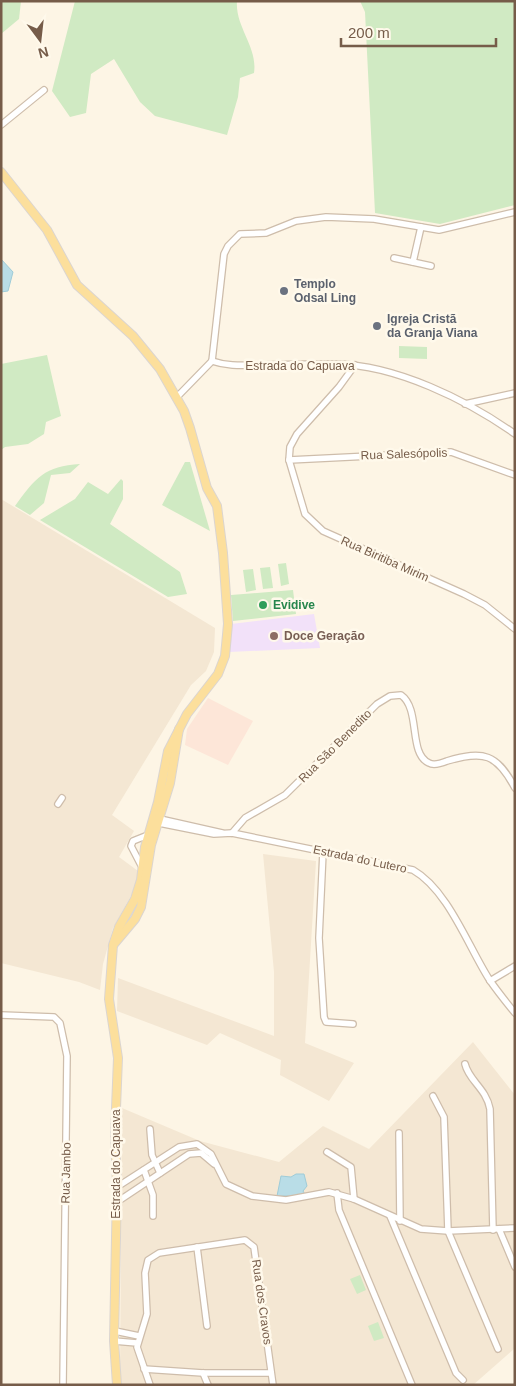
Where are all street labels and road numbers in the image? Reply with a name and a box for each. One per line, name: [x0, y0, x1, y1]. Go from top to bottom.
street label: Estrada do Capuava: [245, 359, 355, 373]
street label: Rua Salesópolis: [360, 445, 448, 463]
street label: Rua Biritiba Mirim: [339, 533, 431, 585]
street label: Rua São Benedito: [296, 706, 375, 785]
street label: Estrada do Lutero: [312, 842, 408, 876]
street label: Estrada do Capuava: [109, 1109, 123, 1219]
street label: Rua Jambo: [58, 1142, 74, 1204]
street label: Rua dos Cravos: [249, 1258, 275, 1346]

